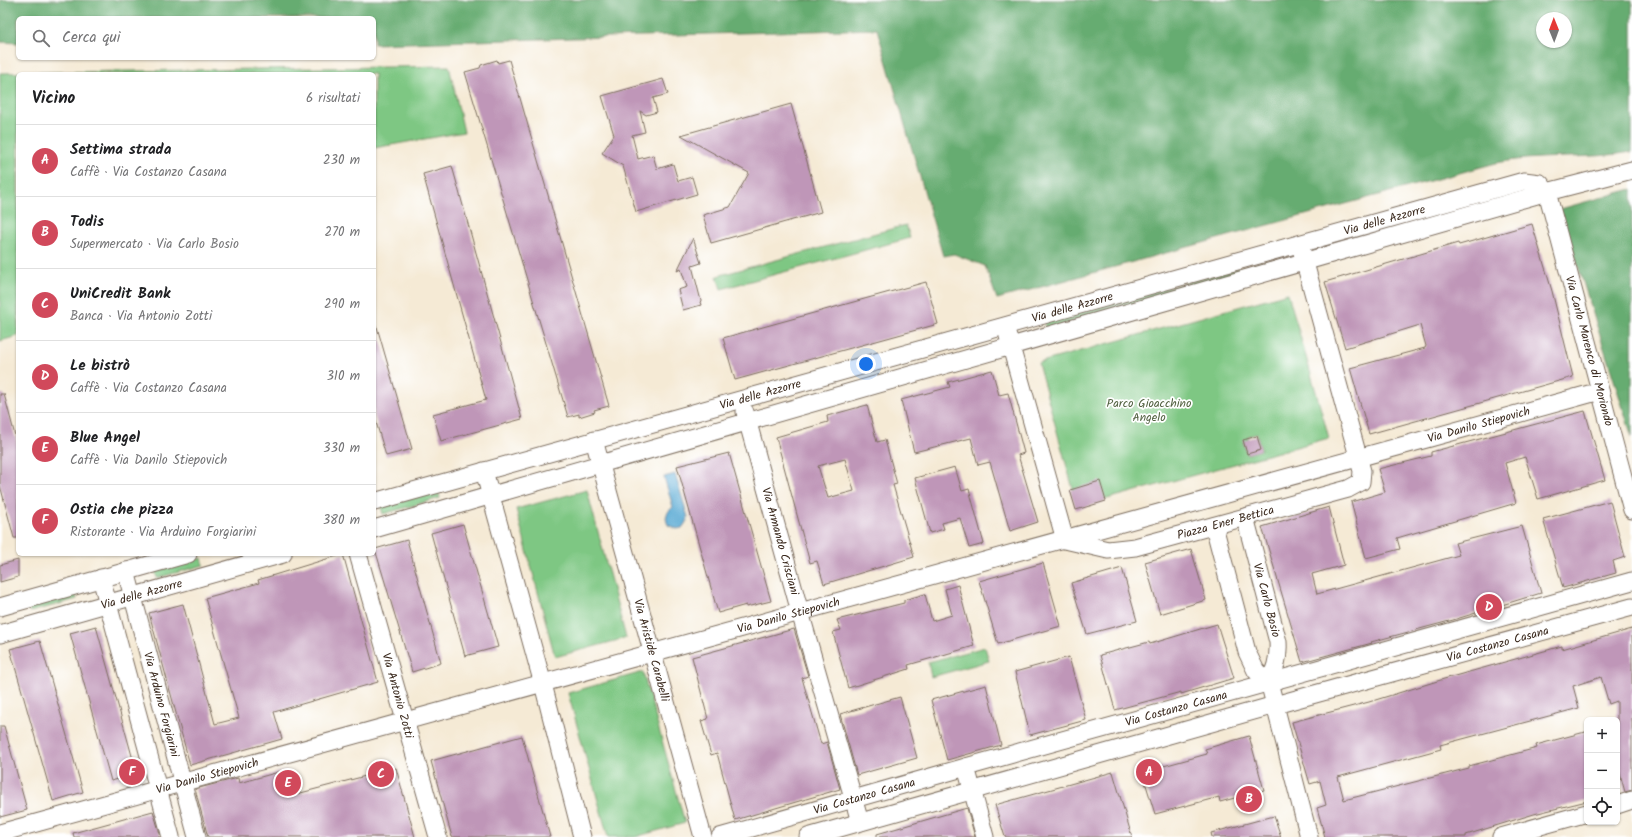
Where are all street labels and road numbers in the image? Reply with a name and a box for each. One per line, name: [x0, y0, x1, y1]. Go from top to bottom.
street label: Via delle Azzorre: [1342, 200, 1428, 241]
street label: Via Carlo Marenco di Moriondo: [1560, 274, 1618, 428]
street label: Via delle Azzorre: [1029, 287, 1116, 328]
street label: Via delle Azzorre: [717, 374, 804, 415]
street label: Via Danilo Stiepovich: [1425, 402, 1532, 448]
street label: Via Armando Crisciani: [756, 485, 804, 599]
street label: Piazza Ener Bettica: [1175, 500, 1277, 545]
street label: Via Carlo Bosio: [1248, 561, 1285, 640]
street label: Via delle Azzorre: [99, 574, 185, 615]
street label: Via Danilo Stiepovich: [735, 592, 842, 639]
street label: Via Aristide Carabelli: [628, 597, 675, 705]
street label: Via Costanzo Casana: [1444, 621, 1551, 668]
street label: Via Arduino Forgiarini: [138, 650, 185, 760]
street label: Via Antonio Zotti: [376, 651, 419, 742]
street label: Via Costanzo Casana: [1123, 685, 1230, 732]
street label: Via Danilo Stiepovich: [154, 753, 261, 799]
street label: Via Costanzo Casana: [811, 773, 918, 820]

